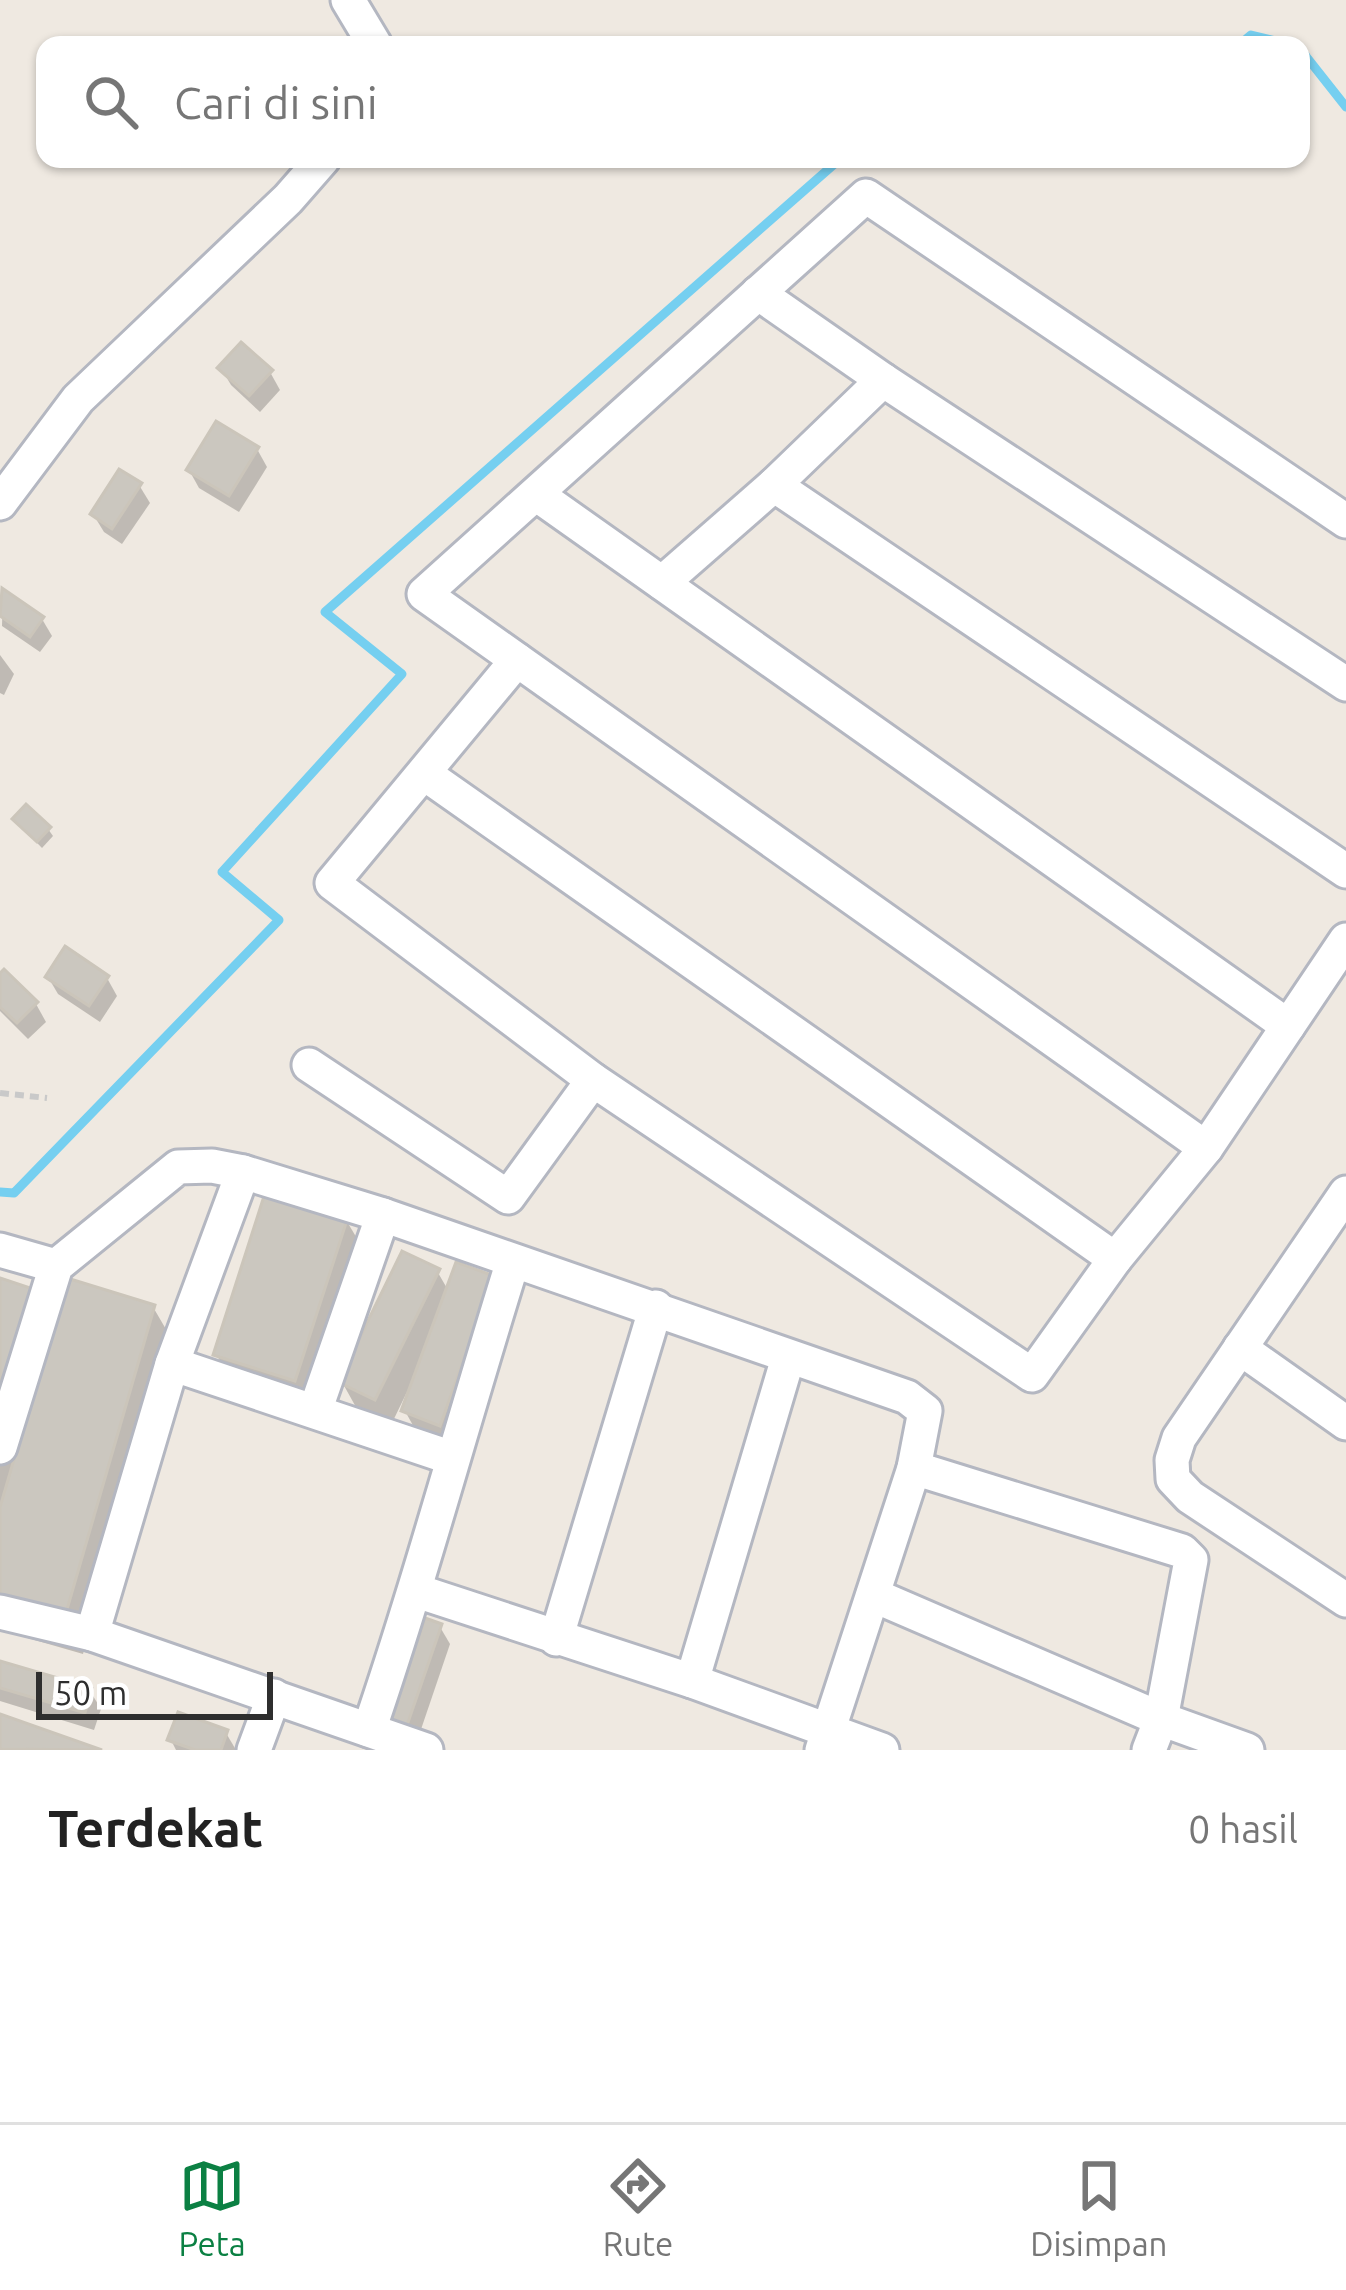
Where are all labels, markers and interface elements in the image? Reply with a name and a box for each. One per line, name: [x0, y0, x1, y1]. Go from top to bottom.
search box: [36, 36, 1310, 168]
icon: search: [78, 69, 144, 135]
text: Cari di sini: [174, 77, 378, 128]
scale bar: [36, 1666, 273, 1719]
text: 50 m: [54, 1674, 127, 1711]
text: Terdekat: [48, 1799, 263, 1857]
text: 0 hasil: [1188, 1807, 1298, 1850]
tab: Peta: [179, 2153, 246, 2262]
tab: Rute: [603, 2153, 673, 2262]
tab: Disimpan: [1030, 2153, 1167, 2262]

